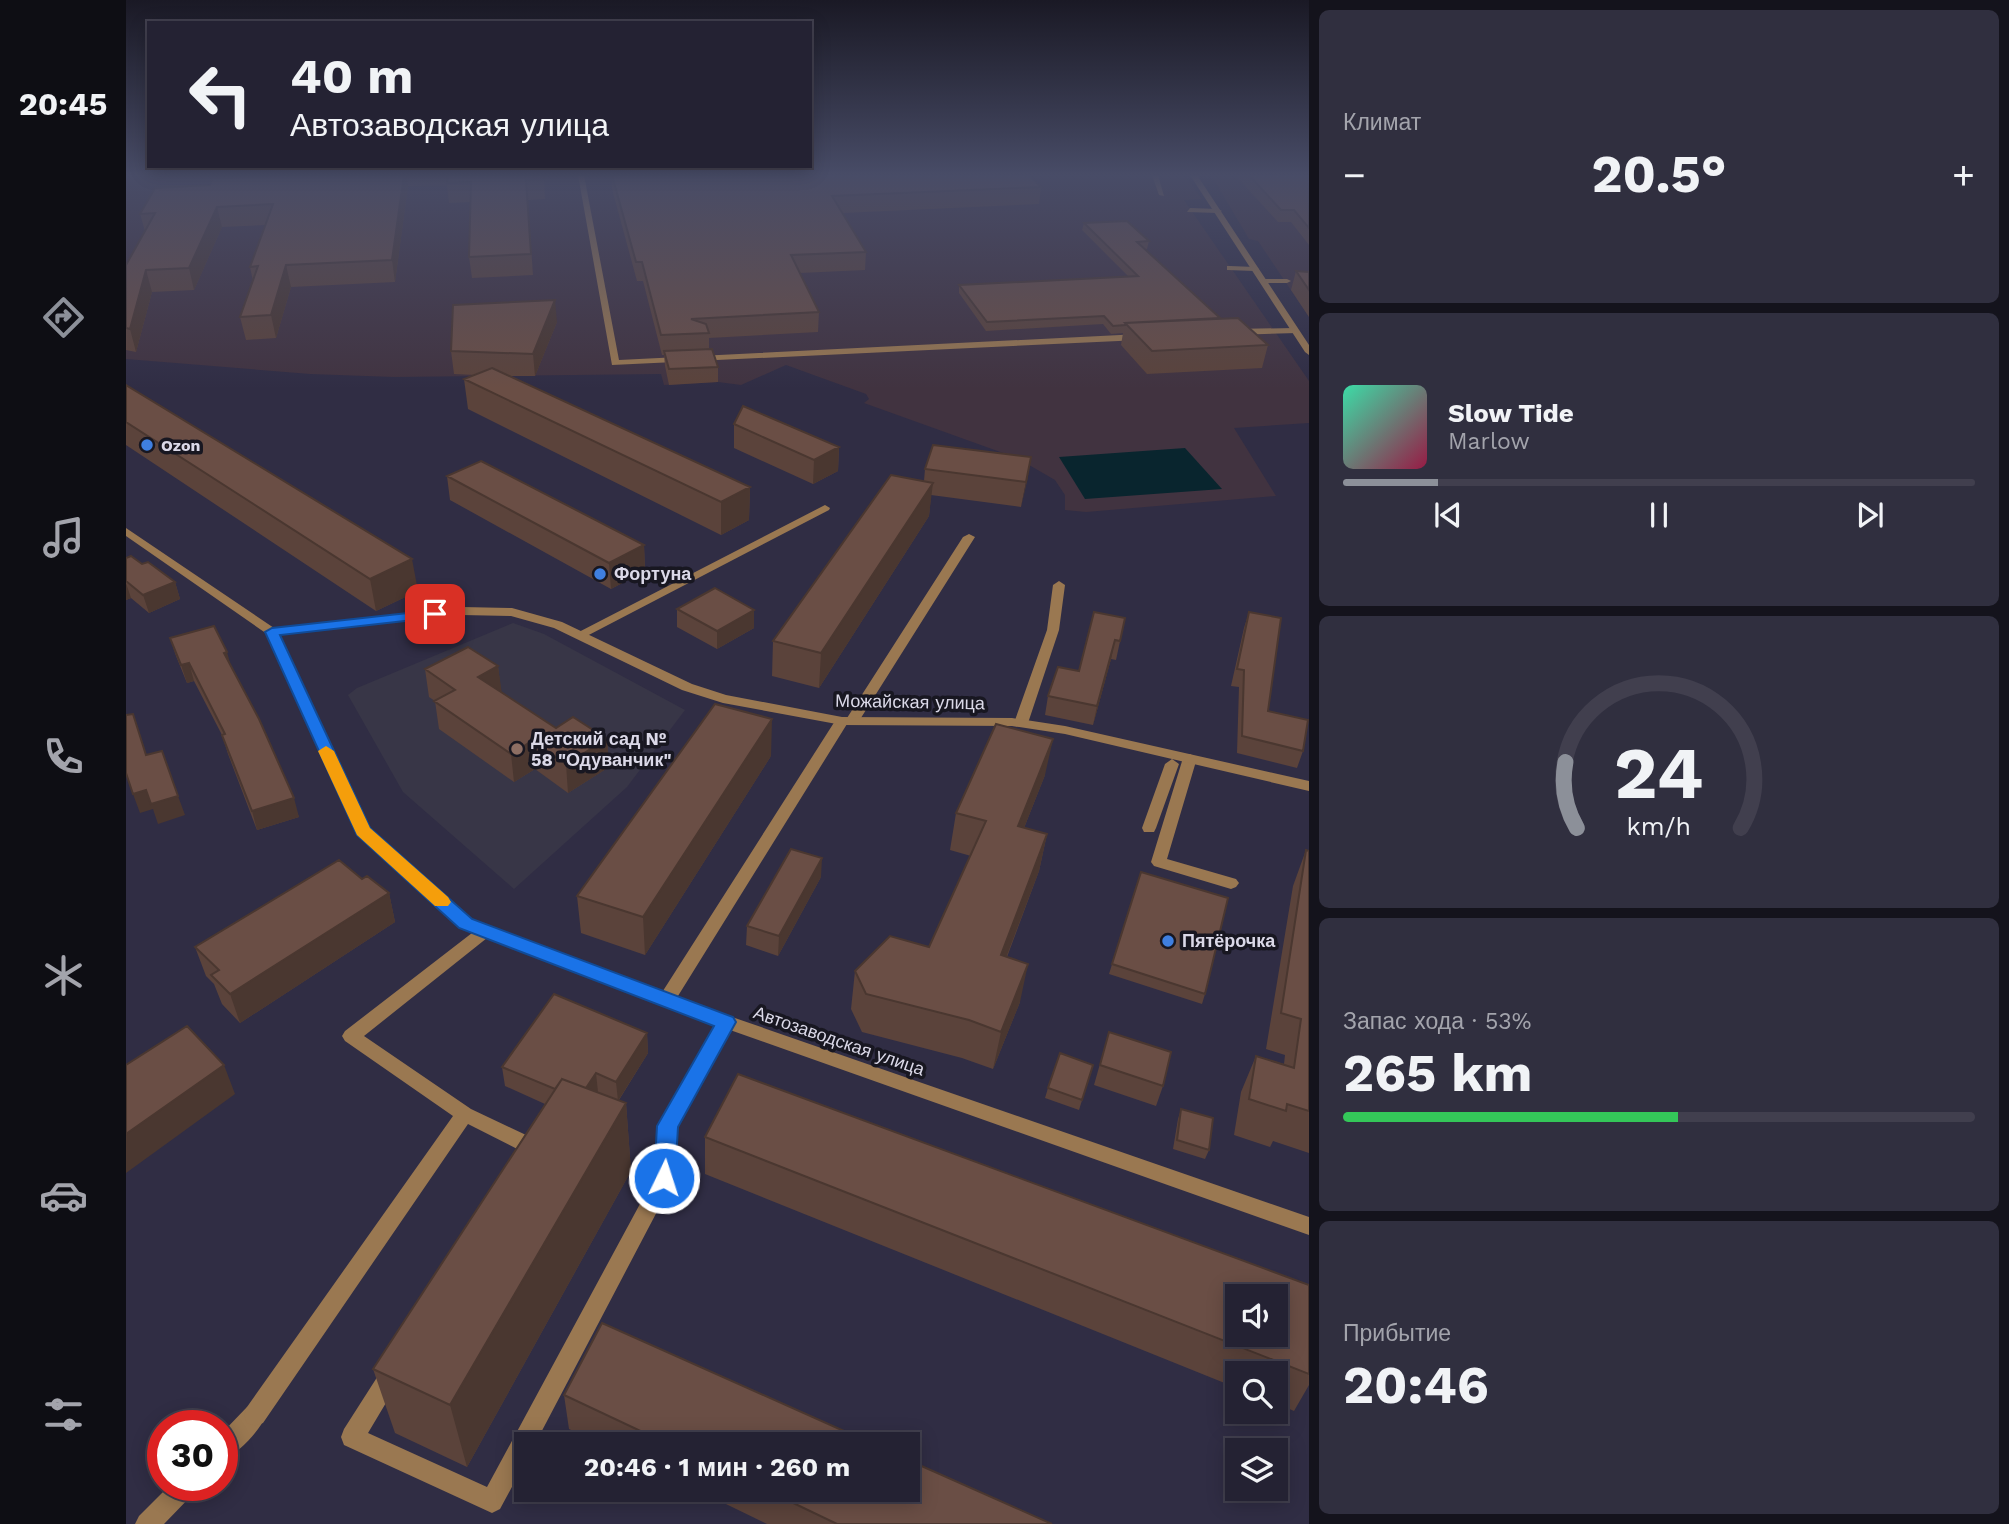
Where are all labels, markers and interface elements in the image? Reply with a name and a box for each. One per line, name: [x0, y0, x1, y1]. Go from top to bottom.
text: 40 m: [290, 47, 413, 105]
icon: left: [175, 49, 266, 140]
text: 20:45: [19, 85, 107, 123]
text: Автозаводская улица: [290, 106, 609, 144]
text: Климат: [1343, 109, 1421, 136]
text: 20.5°: [1591, 144, 1727, 205]
text: −: [1343, 153, 1366, 197]
text: +: [1952, 153, 1975, 197]
icon: directions: [39, 293, 88, 342]
text: Slow Tide: [1448, 398, 1574, 428]
text: Marlow: [1448, 428, 1530, 455]
place label: Ozon: [161, 436, 200, 455]
marker: Ozon: [139, 437, 155, 453]
icon: previous: [1429, 496, 1467, 534]
icon: pause: [1640, 496, 1678, 534]
icon: next: [1851, 496, 1889, 534]
icon: music: [39, 513, 88, 562]
place label: Фортуна: [614, 563, 692, 584]
marker: Фортуна: [592, 566, 608, 582]
pin: [405, 584, 465, 644]
icon: arrive: [416, 595, 454, 633]
street label: Можайская улица: [835, 690, 986, 713]
place label: Детский сад № 58 "Одуванчик": [531, 728, 671, 770]
text: 24: [1614, 730, 1704, 816]
icon: phone: [39, 732, 88, 781]
marker: Детский сад № 58 "Одуванчик": [509, 741, 525, 757]
text: km/h: [1627, 812, 1691, 841]
place label: Пятёрочка: [1182, 930, 1276, 951]
marker: Пятёрочка: [1160, 933, 1176, 949]
icon: climate: [39, 951, 88, 1000]
street label: Автозаводская улица: [751, 1001, 928, 1080]
text: Запас хода · 53%: [1343, 1008, 1531, 1035]
text: 265 km: [1343, 1043, 1533, 1104]
position arrow: [627, 1141, 701, 1215]
icon: car: [39, 1171, 88, 1220]
map controls: [1225, 1284, 1288, 1501]
button: sound: [1225, 1284, 1288, 1347]
text: Прибытие: [1343, 1320, 1451, 1347]
text: 20:46: [1343, 1355, 1489, 1416]
button: search: [1225, 1361, 1288, 1424]
icon: filters: [39, 1390, 88, 1439]
speed limit sign: 30: [147, 1410, 238, 1501]
button: layers: [1225, 1438, 1288, 1501]
text: 20:46 · 1 мин · 260 m: [584, 1452, 850, 1482]

